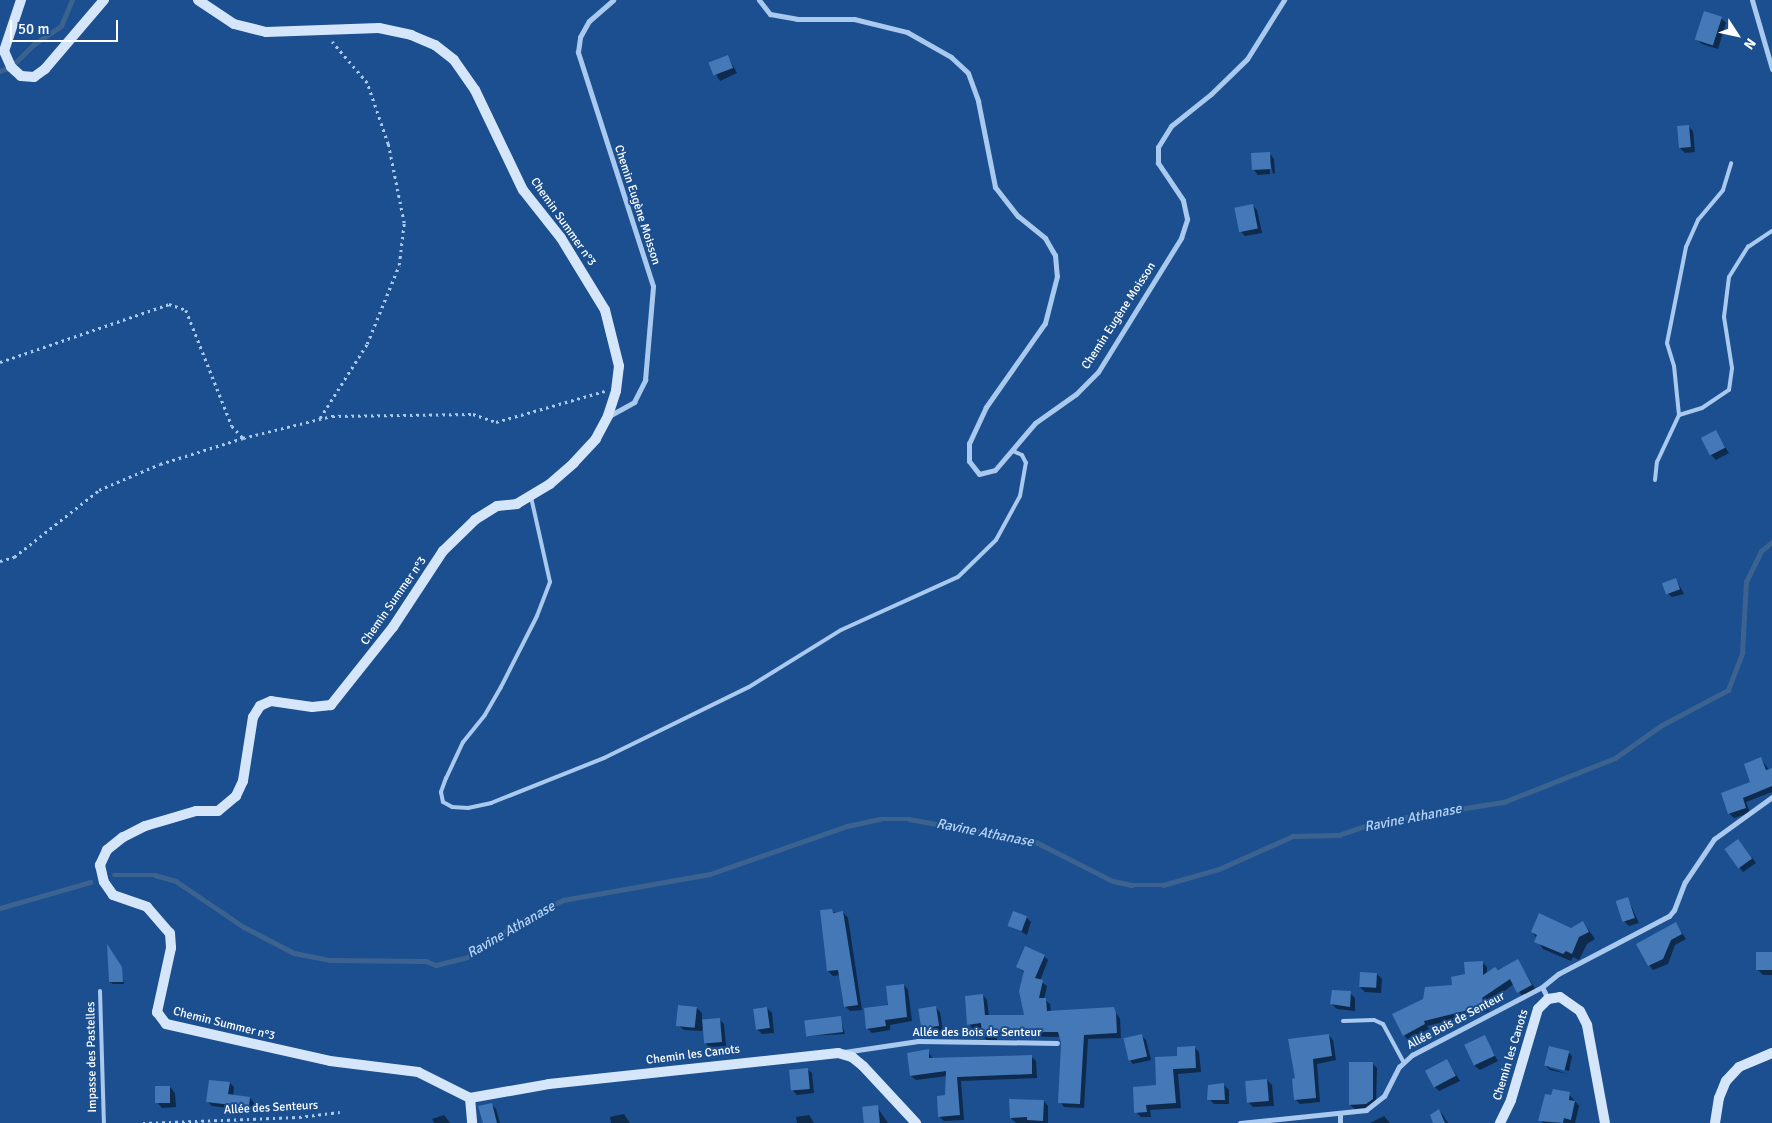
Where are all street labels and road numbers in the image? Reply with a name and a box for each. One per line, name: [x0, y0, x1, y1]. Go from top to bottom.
street label: Chemin Eugène Moisson: [611, 143, 663, 267]
street label: Chemin Summer n°3: [527, 175, 599, 269]
street label: Chemin Eugène Moisson: [1079, 260, 1159, 372]
street label: Chemin Summer n°3: [358, 554, 430, 648]
street label: Allée Bois de Senteur: [1405, 989, 1507, 1053]
street label: Impasse des Pastelles: [84, 1001, 100, 1113]
street label: Chemin Summer n°3: [171, 1004, 277, 1044]
street label: Chemin les Canots: [1490, 1008, 1532, 1102]
street label: Allée des Bois de Senteur: [913, 1026, 1041, 1040]
street label: Chemin les Canots: [645, 1042, 741, 1068]
street label: Allée des Senteurs: [223, 1098, 319, 1118]

